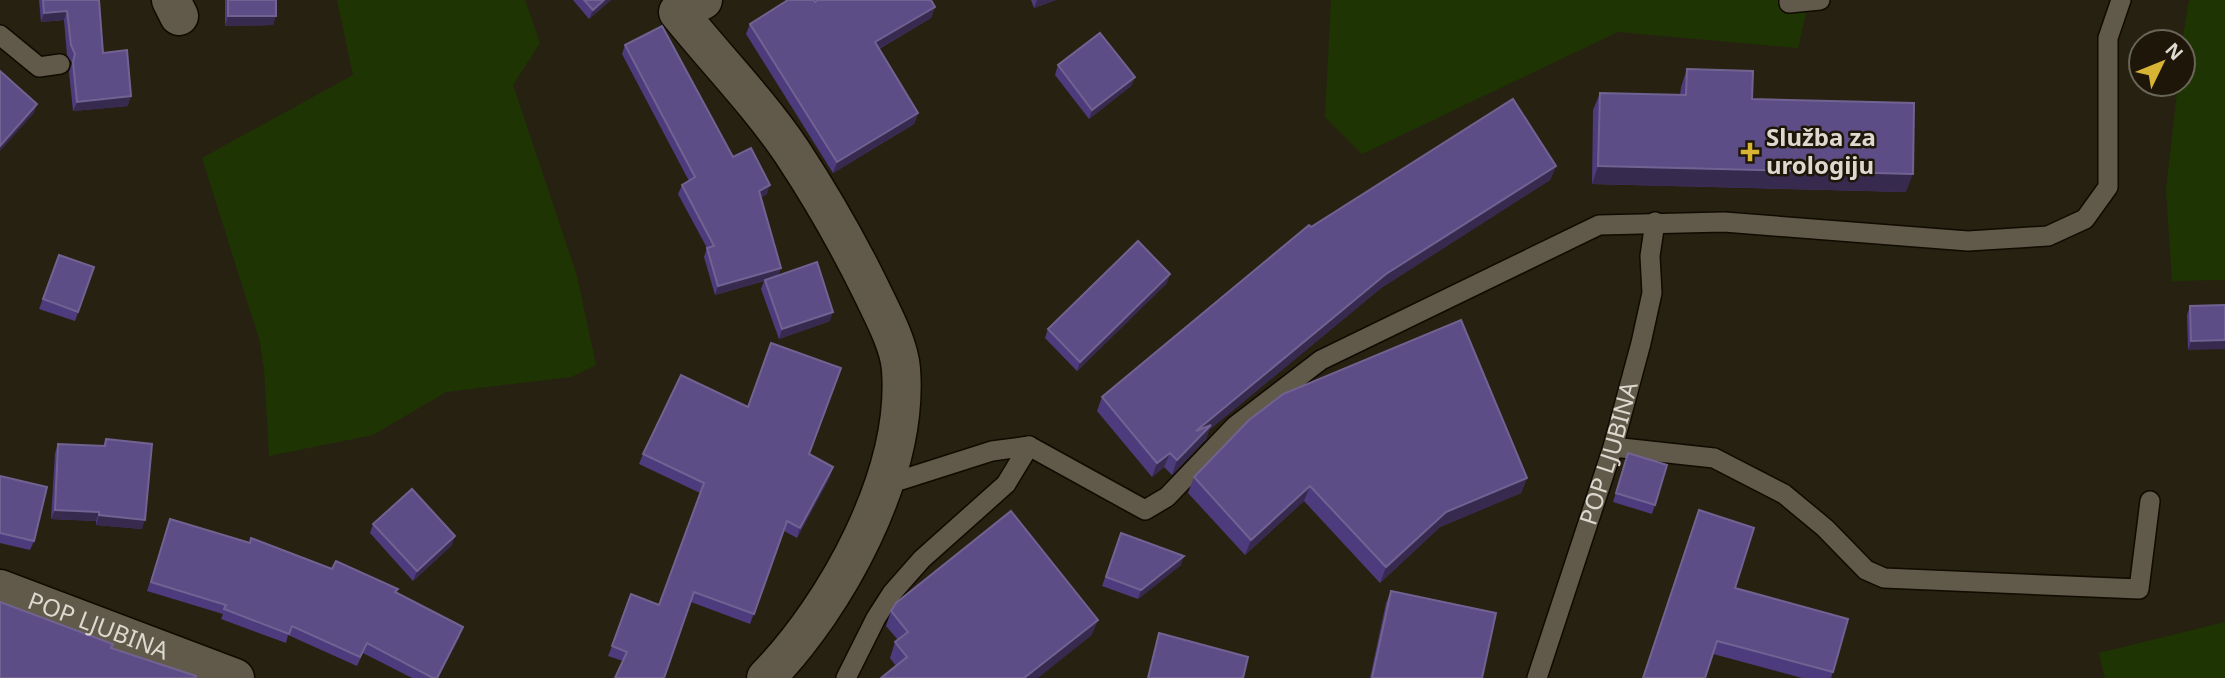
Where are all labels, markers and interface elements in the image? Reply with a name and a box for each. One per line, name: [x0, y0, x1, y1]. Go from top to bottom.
north arrow: [2127, 28, 2197, 98]
text: N: [2160, 37, 2189, 66]
place label: Služba za urologiju: [1766, 120, 1876, 181]
marker: Služba za urologiju: [1740, 142, 1760, 162]
street label: POP LJUBINA: [1571, 377, 1645, 529]
street label: POP LJUBINA: [24, 583, 174, 667]

